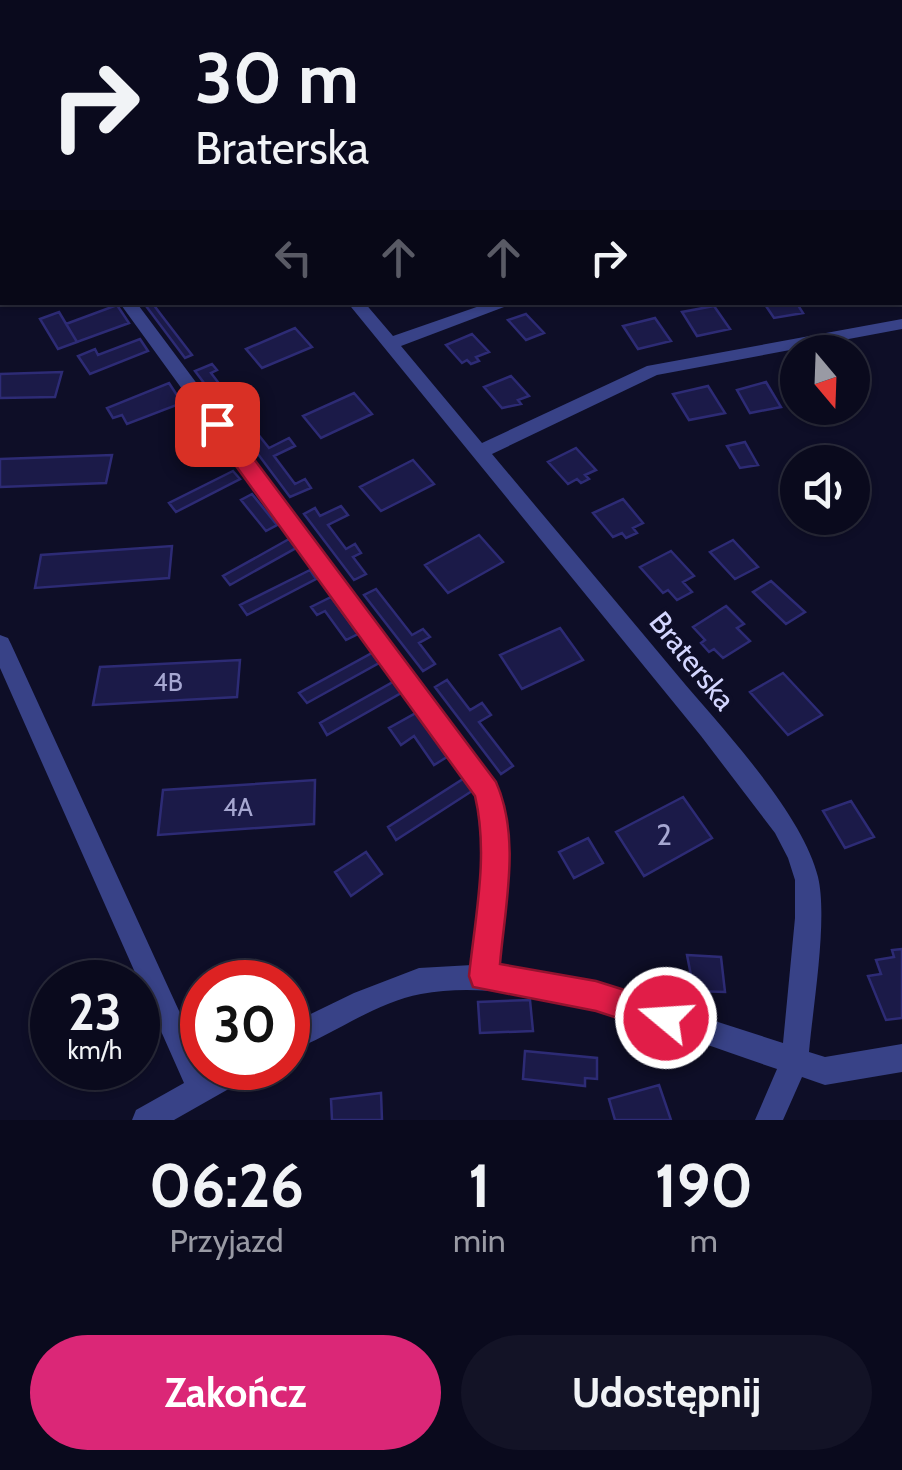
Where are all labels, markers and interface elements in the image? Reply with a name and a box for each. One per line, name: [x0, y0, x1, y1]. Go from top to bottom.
text: 30 m: [195, 35, 359, 121]
icon: right: [30, 40, 160, 170]
text: Braterska: [195, 121, 369, 175]
icon: left: [266, 230, 321, 285]
icon: ahead: [371, 230, 426, 285]
icon: ahead: [476, 230, 531, 285]
icon: right: [581, 230, 636, 285]
north arrow: [780, 335, 870, 425]
map controls: [780, 335, 870, 535]
pin: [175, 382, 260, 467]
icon: arrive: [190, 397, 245, 452]
button: sound: [780, 445, 870, 535]
street label: Braterska: [641, 604, 744, 718]
house number: 4B: [153, 667, 183, 697]
house number: 4A: [223, 792, 254, 822]
house number: 2: [656, 816, 672, 853]
speed limit sign: 30: [180, 960, 310, 1090]
position arrow: [614, 966, 718, 1070]
text: 23: [68, 982, 122, 1043]
text: km/h: [68, 1035, 122, 1065]
text: 06:26: [149, 1149, 304, 1222]
text: 1: [468, 1149, 490, 1222]
text: 190: [655, 1149, 753, 1222]
text: Przyjazd: [169, 1221, 283, 1260]
text: min: [453, 1221, 506, 1260]
text: m: [690, 1221, 718, 1260]
button: Zakończ: [30, 1335, 441, 1450]
button: Udostępnij: [461, 1335, 872, 1450]

